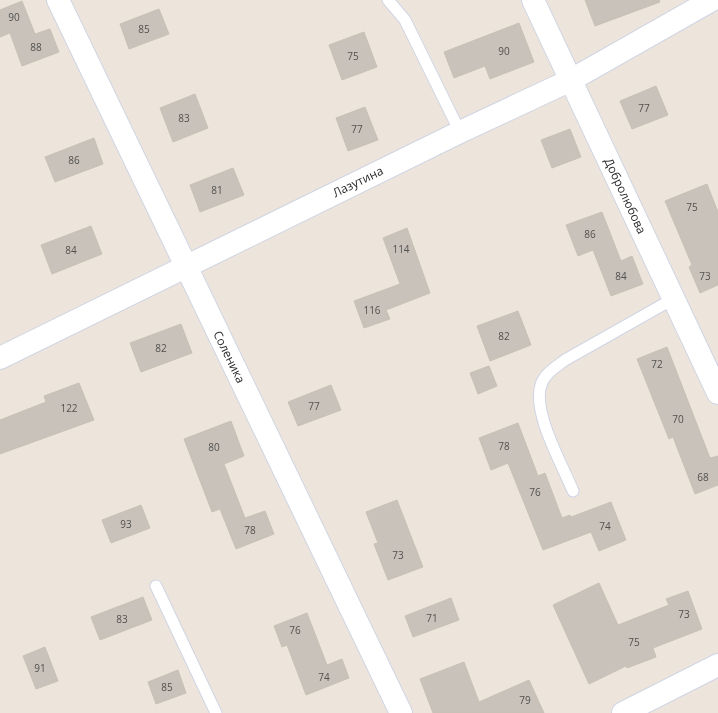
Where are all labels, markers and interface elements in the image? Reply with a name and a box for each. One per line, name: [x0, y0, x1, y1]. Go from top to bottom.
house number: 90: [8, 10, 20, 24]
house number: 85: [138, 22, 150, 36]
house number: 88: [30, 40, 42, 54]
house number: 90: [498, 44, 510, 58]
house number: 75: [347, 49, 359, 63]
house number: 77: [638, 101, 650, 115]
house number: 83: [178, 111, 190, 125]
house number: 77: [351, 122, 363, 136]
house number: 86: [68, 153, 80, 167]
street label: Добролюбова: [600, 155, 650, 236]
street label: Лазутина: [330, 162, 386, 201]
house number: 81: [211, 183, 223, 197]
house number: 75: [686, 200, 698, 214]
house number: 86: [584, 227, 596, 241]
house number: 114: [392, 242, 410, 256]
house number: 84: [65, 243, 77, 257]
house number: 84: [615, 269, 627, 283]
house number: 73: [699, 269, 711, 283]
house number: 116: [363, 303, 381, 317]
street label: Соленика: [209, 328, 249, 386]
house number: 82: [498, 329, 510, 343]
house number: 82: [155, 341, 167, 355]
house number: 72: [651, 357, 663, 371]
house number: 77: [308, 399, 320, 413]
house number: 122: [60, 401, 78, 415]
house number: 70: [672, 412, 684, 426]
house number: 78: [498, 439, 510, 453]
house number: 80: [208, 440, 220, 454]
house number: 68: [697, 470, 709, 484]
house number: 76: [529, 485, 541, 499]
house number: 93: [120, 517, 132, 531]
house number: 74: [599, 519, 611, 533]
house number: 78: [244, 523, 256, 537]
house number: 73: [392, 548, 404, 562]
house number: 73: [678, 607, 690, 621]
house number: 71: [426, 611, 438, 625]
house number: 83: [116, 612, 128, 626]
house number: 76: [289, 623, 301, 637]
house number: 75: [628, 635, 640, 649]
house number: 91: [34, 661, 46, 675]
house number: 74: [318, 670, 330, 684]
house number: 85: [161, 680, 173, 694]
house number: 79: [519, 693, 531, 707]

